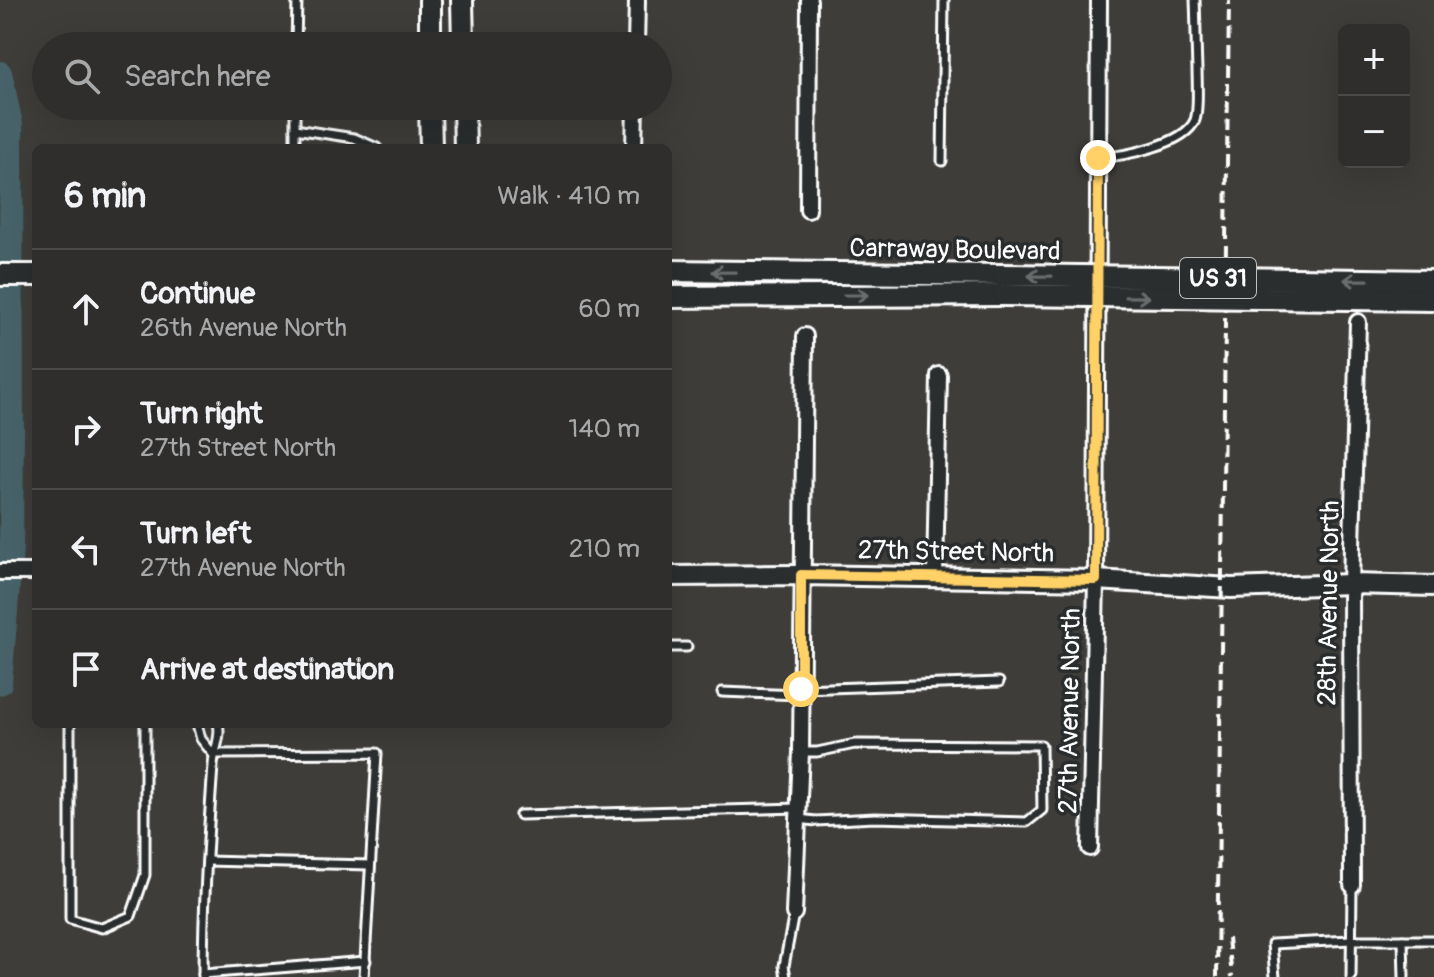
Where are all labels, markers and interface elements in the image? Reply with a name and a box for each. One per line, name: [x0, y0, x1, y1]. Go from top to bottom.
map controls: [1338, 24, 1410, 168]
button: +: [1338, 24, 1410, 96]
search box: [32, 32, 672, 120]
icon: search: [60, 54, 104, 98]
text: Search here: [124, 58, 271, 95]
button: −: [1338, 96, 1410, 168]
route end: [1080, 140, 1116, 176]
text: 6 min: [64, 175, 146, 218]
text: Walk · 410 m: [497, 180, 640, 212]
street label: Carraway Boulevard: [849, 232, 1061, 268]
road number: US 31: [1180, 258, 1256, 298]
one-way arrow: [711, 264, 738, 279]
one-way arrow: [1027, 268, 1054, 284]
one-way arrow: [1343, 272, 1370, 287]
text: Continue: [140, 275, 255, 312]
icon: ahead: [64, 287, 108, 331]
one-way arrow: [842, 287, 869, 303]
one-way arrow: [1123, 289, 1150, 305]
text: 60 m: [578, 293, 640, 325]
text: 26th Avenue North: [140, 312, 347, 344]
text: Turn right: [140, 395, 263, 432]
icon: right: [64, 407, 108, 451]
text: 140 m: [568, 413, 640, 445]
text: 27th Street North: [140, 432, 336, 464]
street label: 28th Avenue North: [1311, 500, 1347, 706]
text: Turn left: [140, 515, 251, 552]
icon: left: [64, 527, 108, 571]
text: 210 m: [569, 533, 640, 565]
street label: 27th Street North: [858, 534, 1054, 570]
text: 27th Avenue North: [140, 552, 346, 584]
street label: 27th Avenue North: [1052, 608, 1088, 814]
icon: arrive: [64, 647, 108, 691]
text: Arrive at destination: [140, 651, 394, 688]
route start: [783, 671, 819, 707]

